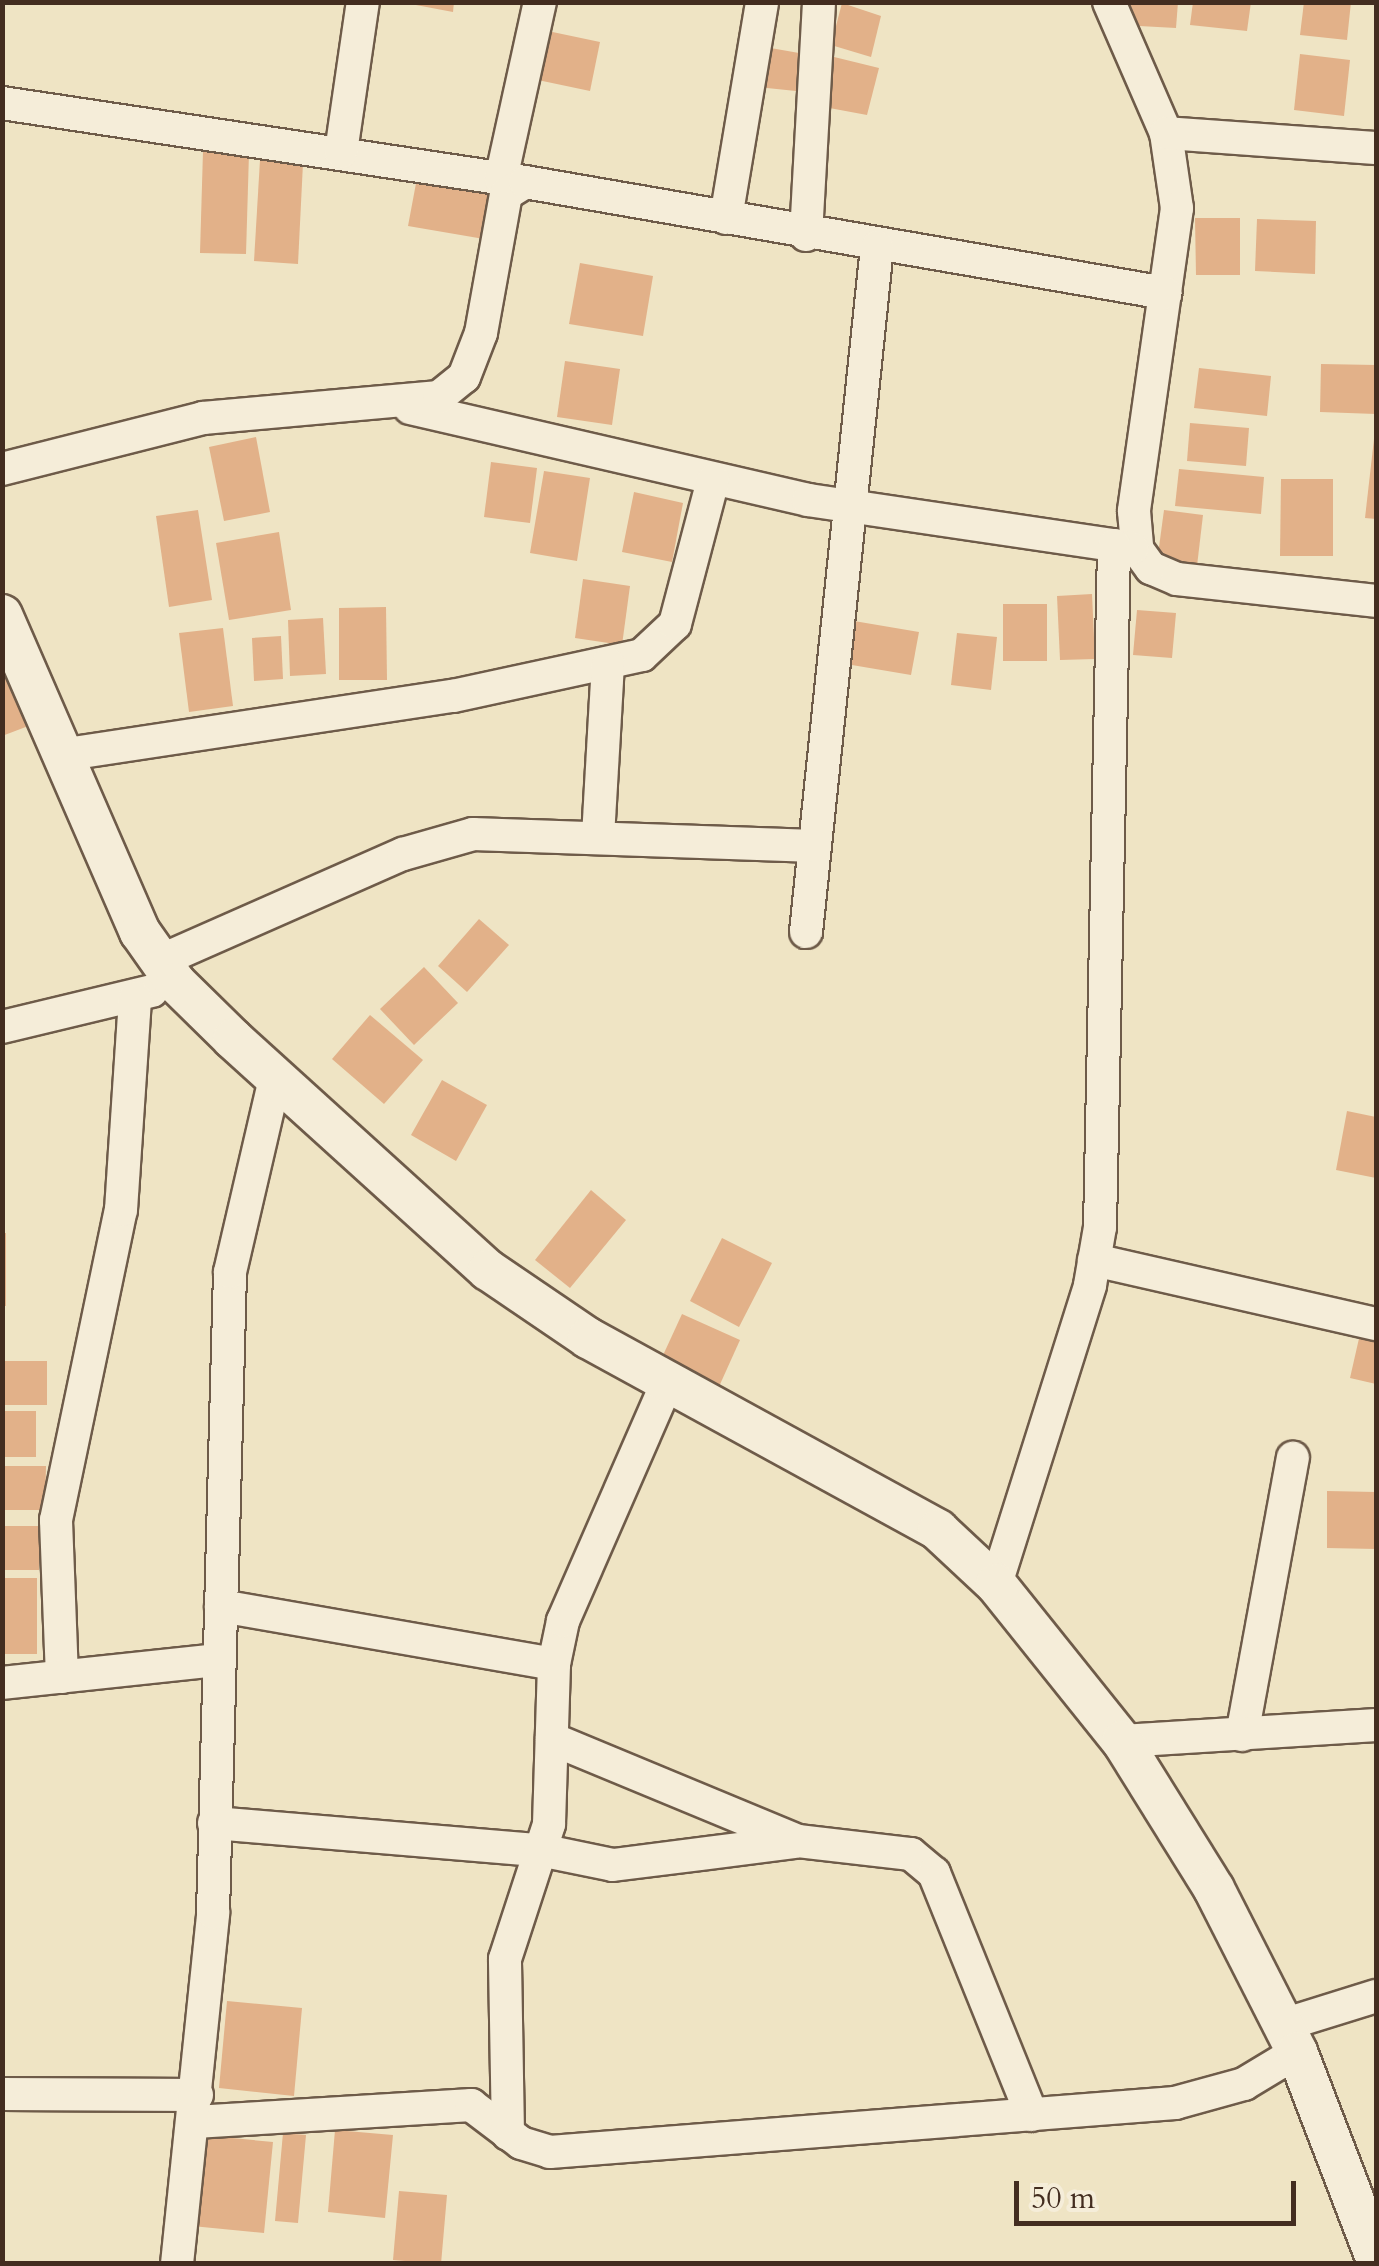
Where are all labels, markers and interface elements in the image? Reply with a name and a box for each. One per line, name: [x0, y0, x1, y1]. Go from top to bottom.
scale bar: [1019, 2161, 1302, 2223]
text: 50 m: [1031, 2178, 1095, 2219]

